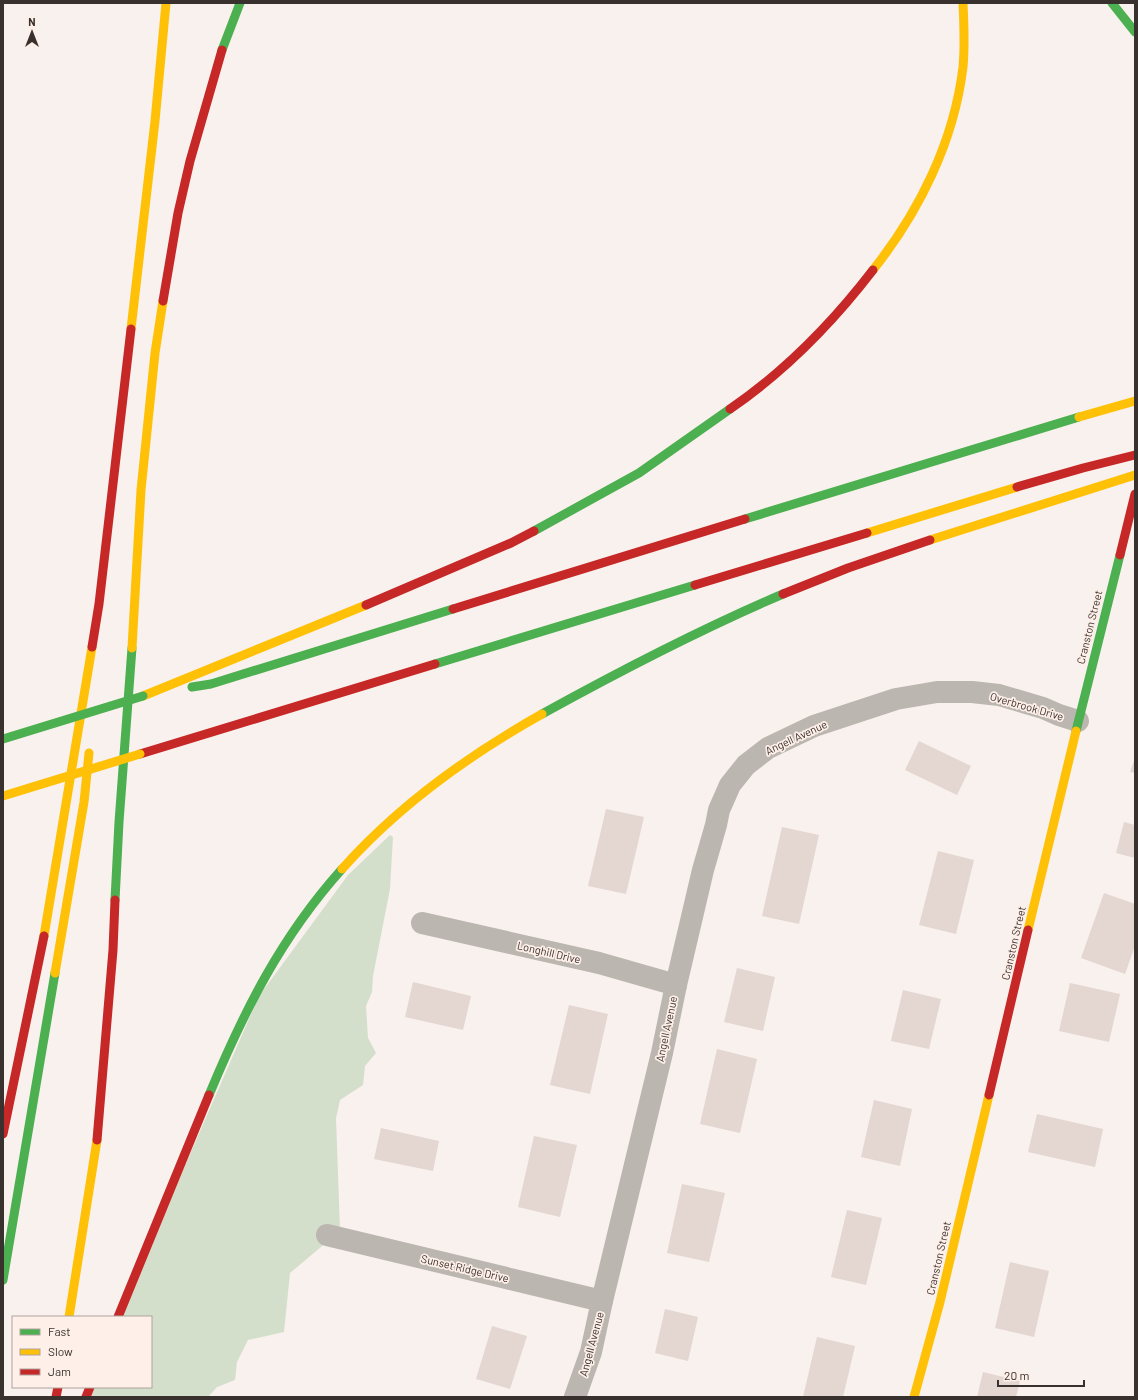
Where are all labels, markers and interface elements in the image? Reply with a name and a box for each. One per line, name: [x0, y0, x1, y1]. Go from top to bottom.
north arrow: [12, 12, 52, 52]
text: N: [28, 15, 36, 28]
street label: Cranston Street: [1074, 589, 1104, 665]
street label: Overbrook Drive: [989, 689, 1065, 723]
street label: Angell Avenue: [763, 717, 829, 757]
street label: Cranston Street: [998, 905, 1028, 981]
street label: Longhill Drive: [516, 938, 582, 966]
street label: Angell Avenue: [653, 995, 679, 1063]
street label: Cranston Street: [923, 1220, 953, 1296]
street label: Sunset Ridge Drive: [420, 1252, 510, 1284]
street label: Angell Avenue: [576, 1310, 606, 1378]
legend: [12, 1316, 152, 1388]
text: Fast: [48, 1324, 71, 1338]
text: Slow: [48, 1344, 73, 1358]
scale bar: [998, 1362, 1084, 1388]
text: Jam: [48, 1364, 71, 1378]
text: 20 m: [1004, 1368, 1030, 1382]

